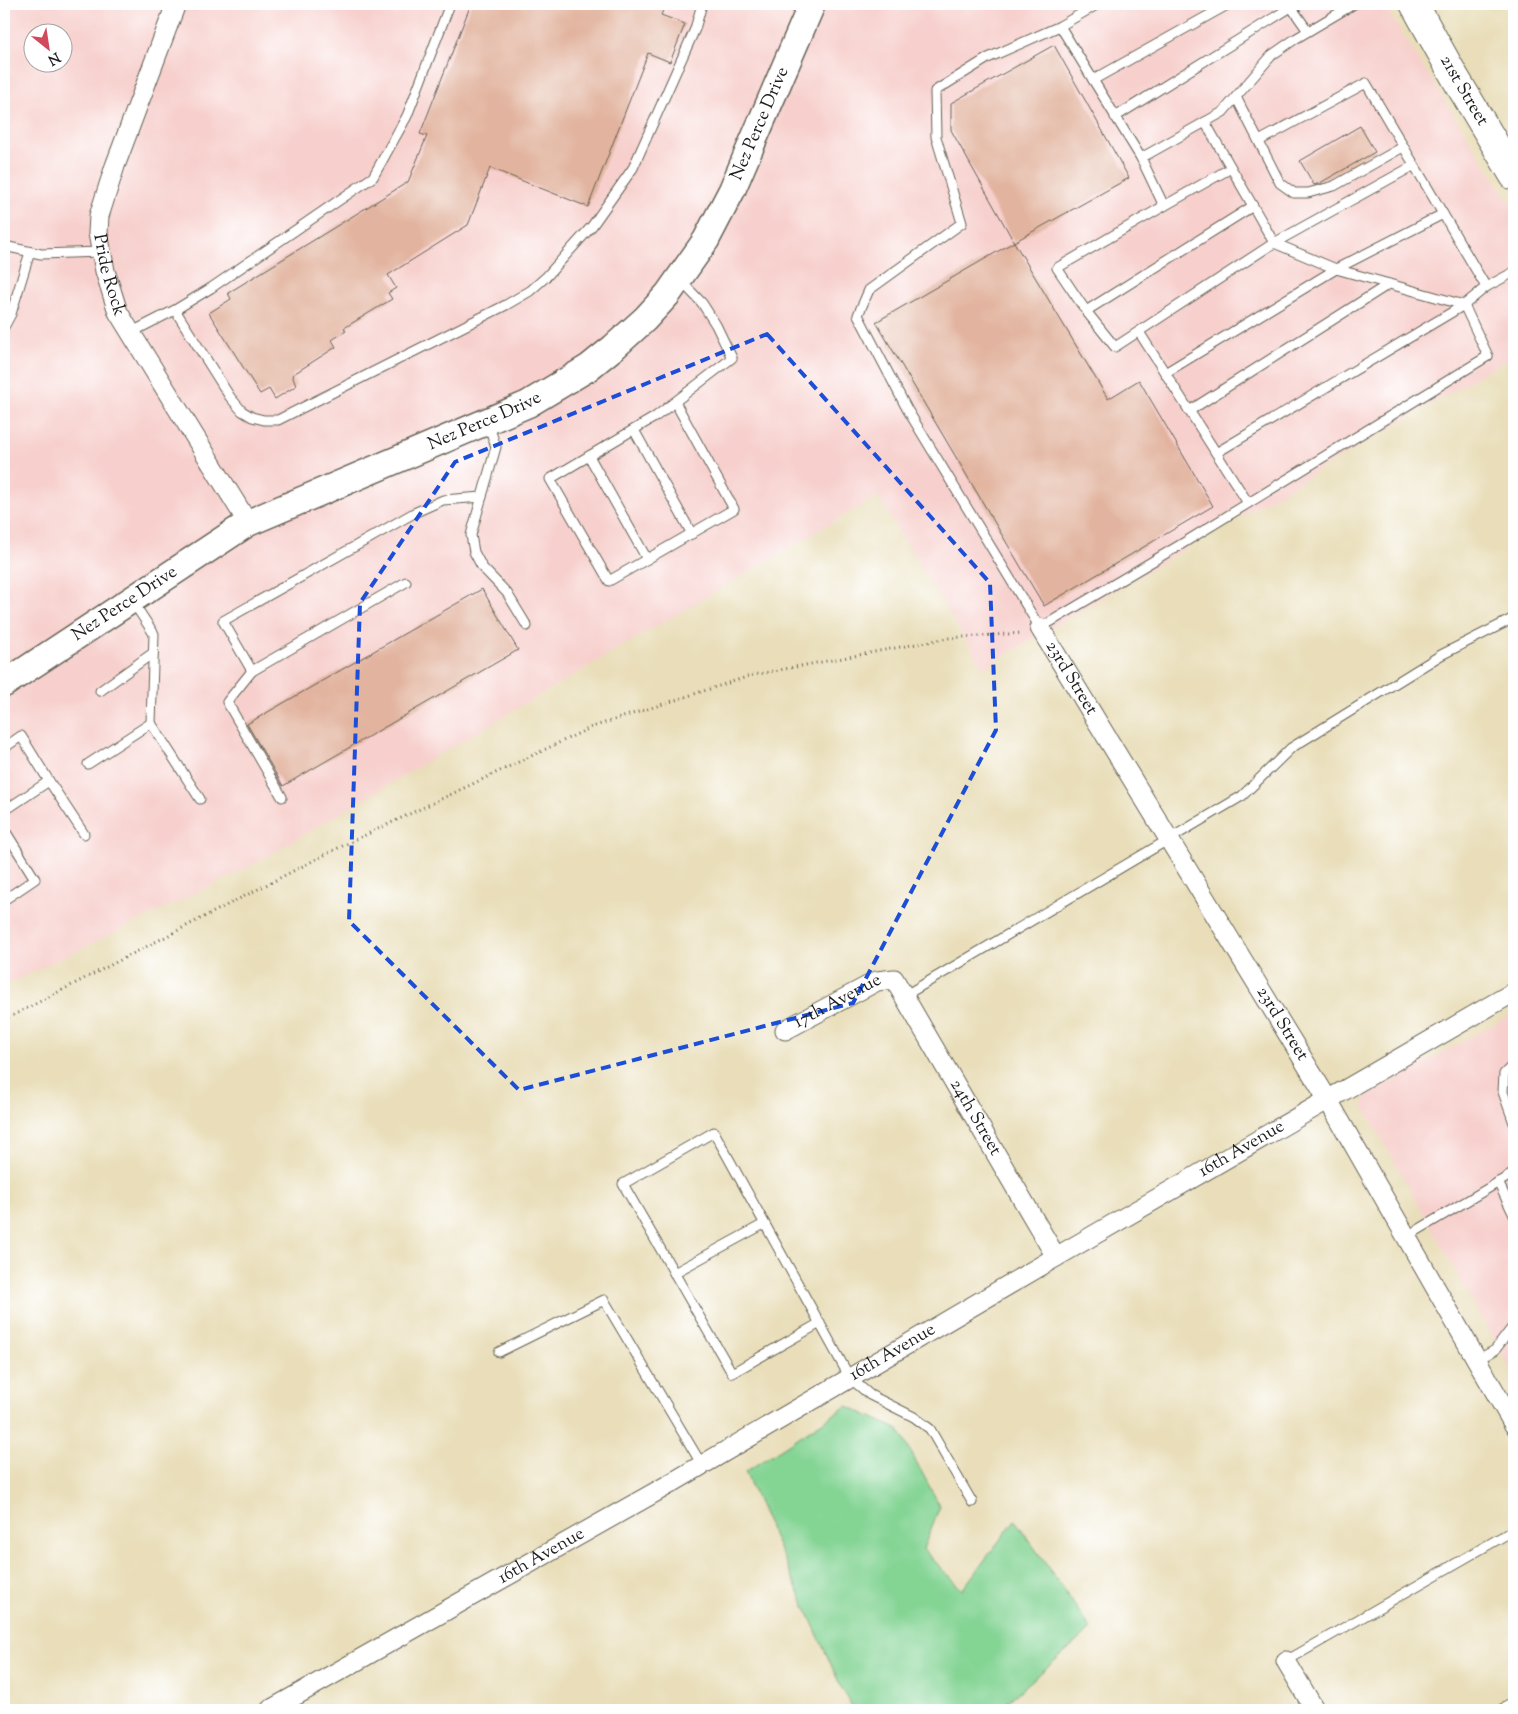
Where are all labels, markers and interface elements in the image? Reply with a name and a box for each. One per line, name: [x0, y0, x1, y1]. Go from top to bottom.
north arrow: [22, 22, 72, 72]
text: N: [44, 46, 63, 69]
street label: 21st Street: [1432, 51, 1494, 131]
street label: Nez Perce Drive: [724, 63, 796, 185]
street label: Pride Rock: [85, 232, 132, 320]
street label: Nez Perce Drive: [424, 386, 547, 458]
street label: Nez Perce Drive: [67, 560, 183, 648]
street label: 23rd Street: [1038, 636, 1103, 720]
street label: 17th Avenue: [790, 968, 886, 1036]
street label: 23rd Street: [1249, 982, 1314, 1066]
street label: 24th Street: [942, 1075, 1007, 1161]
street label: 16th Avenue: [1194, 1114, 1290, 1185]
street label: 16th Avenue: [845, 1317, 941, 1388]
street label: 16th Avenue: [494, 1522, 590, 1591]

